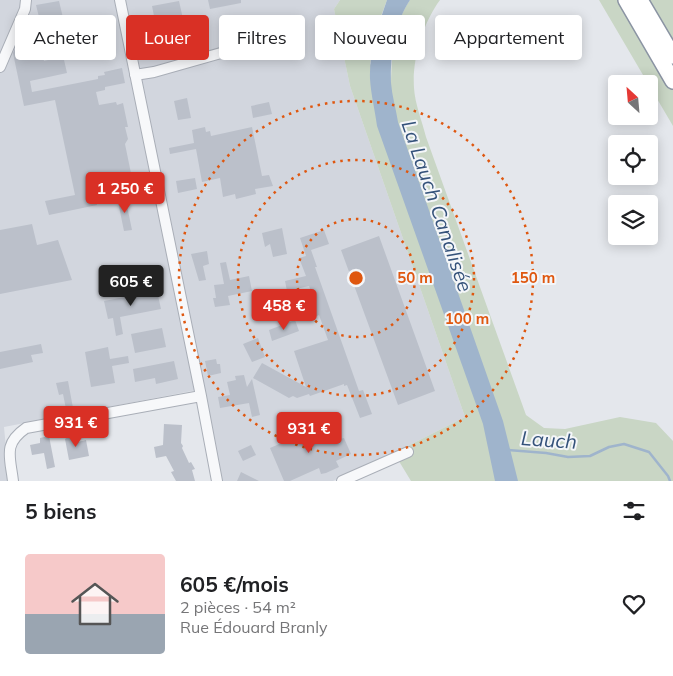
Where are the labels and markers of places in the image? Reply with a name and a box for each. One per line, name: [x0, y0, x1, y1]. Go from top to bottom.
pin: 1 250 €: [79, 172, 171, 214]
pin: 605 €: [96, 264, 166, 307]
centre of rings: [347, 269, 365, 287]
pin: 458 €: [249, 288, 319, 331]
pin: 931 €: [41, 406, 111, 448]
pin: 931 €: [274, 412, 344, 454]

